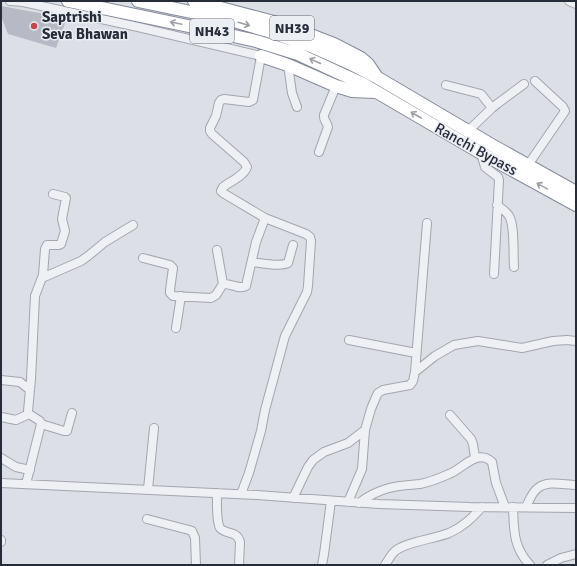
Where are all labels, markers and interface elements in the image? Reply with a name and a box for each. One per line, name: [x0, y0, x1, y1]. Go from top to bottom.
place label: Saptrishi Seva Bhawan: [42, 8, 128, 43]
road number: NH39: [270, 16, 314, 40]
one-way arrow: [170, 19, 183, 27]
road number: NH43: [190, 19, 234, 43]
marker: Saptrishi Seva Bhawan: [29, 21, 39, 31]
one-way arrow: [237, 21, 250, 28]
one-way arrow: [309, 57, 321, 64]
one-way arrow: [411, 111, 423, 119]
street label: Ranchi Bypass: [431, 119, 521, 179]
one-way arrow: [536, 181, 548, 189]

